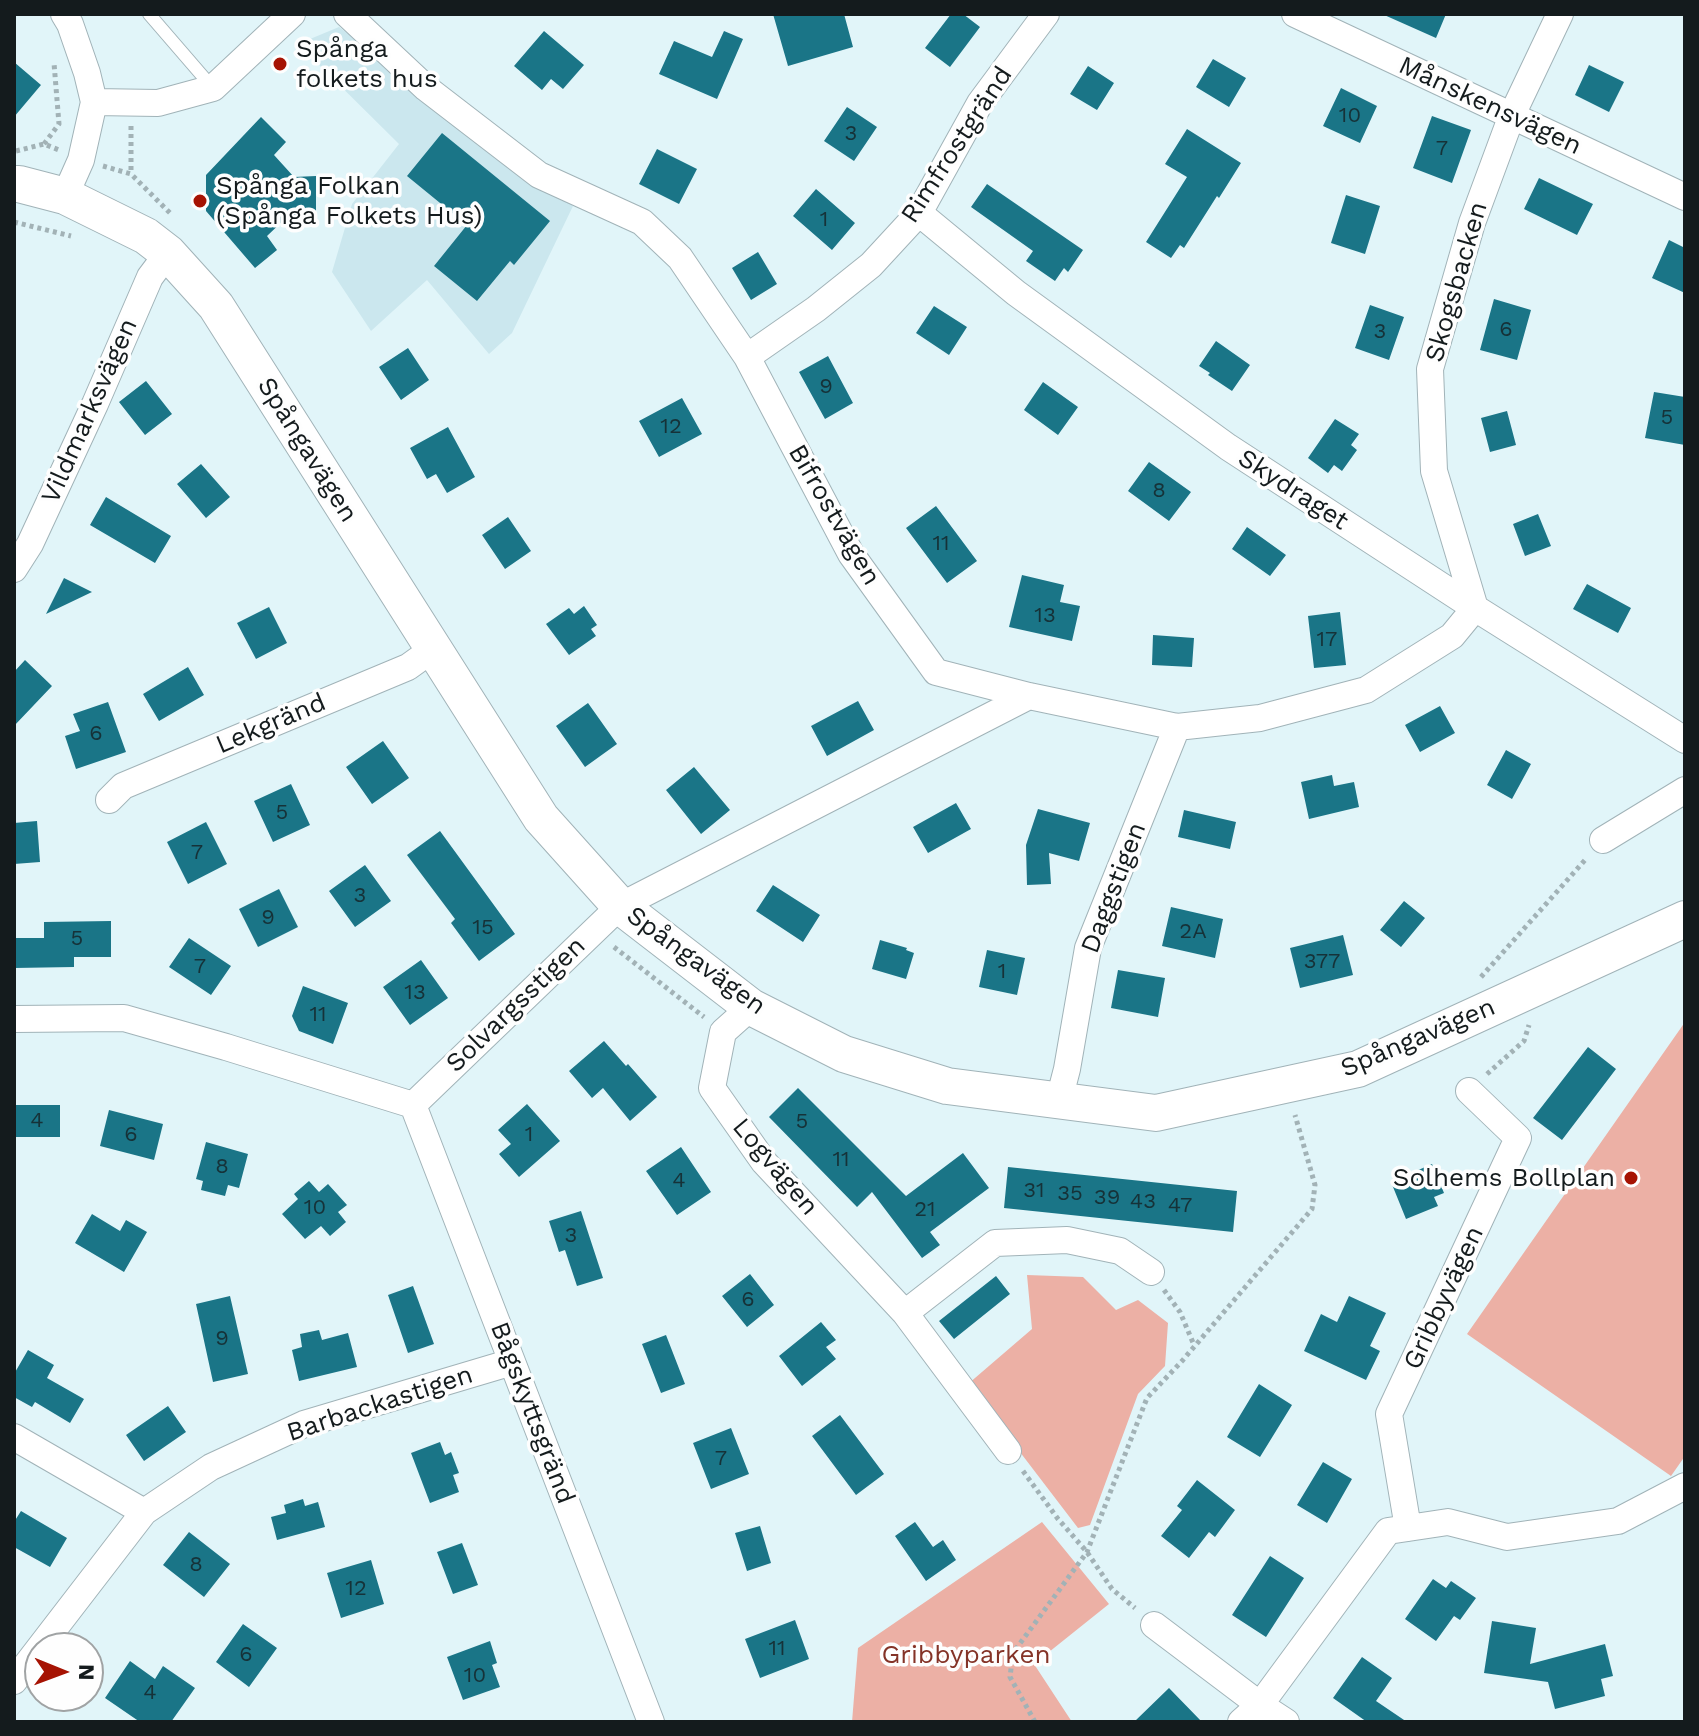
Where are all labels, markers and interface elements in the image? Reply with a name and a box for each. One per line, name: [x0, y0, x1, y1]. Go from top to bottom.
place label: Spånga folkets hus: [296, 33, 438, 94]
street label: Månskensvägen: [1394, 50, 1586, 162]
marker: Spånga folkets hus: [271, 55, 289, 73]
street label: Rimfrostgränd: [895, 61, 1019, 229]
house number: 10: [1339, 103, 1361, 129]
house number: 3: [845, 121, 857, 147]
house number: 7: [1436, 136, 1448, 162]
place label: Spånga Folkan (Spånga Folkets Hus): [216, 170, 482, 232]
marker: Spånga Folkan (Spånga Folkets Hus): [191, 192, 209, 210]
street label: Skogsbacken: [1419, 198, 1495, 366]
house number: 1: [820, 207, 828, 233]
street label: Vildmarksvägen: [35, 314, 145, 508]
house number: 6: [1499, 317, 1513, 343]
house number: 3: [1374, 319, 1386, 345]
street label: Spångavägen: [250, 372, 364, 528]
house number: 9: [819, 374, 833, 400]
house number: 5: [1661, 405, 1673, 431]
house number: 12: [660, 414, 682, 440]
street label: Bifrostvägen: [781, 439, 887, 591]
street label: Skydraget: [1232, 443, 1354, 537]
house number: 8: [1152, 478, 1166, 504]
house number: 11: [932, 531, 950, 557]
house number: 13: [1034, 603, 1056, 629]
house number: 17: [1317, 627, 1337, 653]
street label: Lekgränd: [211, 687, 331, 761]
house number: 6: [89, 721, 103, 747]
house number: 5: [276, 800, 288, 826]
street label: Daggstigen: [1075, 818, 1153, 958]
house number: 7: [191, 840, 203, 866]
house number: 3: [354, 883, 366, 909]
street label: Spångavägen: [620, 900, 772, 1022]
house number: 9: [261, 905, 275, 931]
house number: 15: [472, 915, 494, 941]
house number: 2A: [1179, 919, 1207, 945]
house number: 5: [71, 926, 83, 952]
street label: Solvargsstigen: [440, 931, 592, 1079]
house number: 377: [1304, 949, 1340, 975]
house number: 7: [194, 954, 206, 980]
house number: 1: [998, 959, 1006, 985]
house number: 13: [404, 980, 426, 1006]
street label: Spångavägen: [1336, 991, 1500, 1085]
house number: 11: [309, 1002, 327, 1028]
house number: 4: [30, 1108, 44, 1134]
house number: 5: [796, 1109, 808, 1135]
street label: Logvägen: [725, 1112, 825, 1222]
house number: 6: [124, 1122, 138, 1148]
house number: 1: [525, 1122, 533, 1148]
house number: 11: [832, 1147, 850, 1173]
house number: 8: [215, 1154, 229, 1180]
place label: Solhems Bollplan: [1393, 1162, 1615, 1194]
house number: 4: [672, 1168, 686, 1194]
marker: Solhems Bollplan: [1622, 1169, 1640, 1187]
house number: 31: [1023, 1178, 1045, 1204]
house number: 35: [1057, 1181, 1083, 1207]
house number: 39: [1094, 1185, 1120, 1211]
house number: 43: [1130, 1189, 1156, 1215]
house number: 47: [1168, 1193, 1192, 1219]
house number: 10: [304, 1195, 326, 1221]
house number: 21: [914, 1197, 936, 1223]
street label: Gribbyvägen: [1397, 1221, 1491, 1375]
house number: 3: [565, 1223, 577, 1249]
house number: 6: [741, 1287, 755, 1313]
street label: Bågskyttsgränd: [483, 1318, 581, 1508]
house number: 9: [215, 1326, 229, 1352]
street label: Barbackastigen: [283, 1359, 477, 1449]
house number: 7: [715, 1446, 727, 1472]
house number: 8: [189, 1552, 203, 1578]
house number: 12: [345, 1576, 367, 1602]
north arrow: [24, 1632, 104, 1712]
house number: 11: [768, 1636, 786, 1662]
park label: Gribbyparken: [882, 1639, 1050, 1671]
house number: 6: [239, 1642, 253, 1668]
house number: 10: [464, 1663, 486, 1689]
text: N: [74, 1664, 99, 1681]
house number: 4: [143, 1680, 157, 1706]

